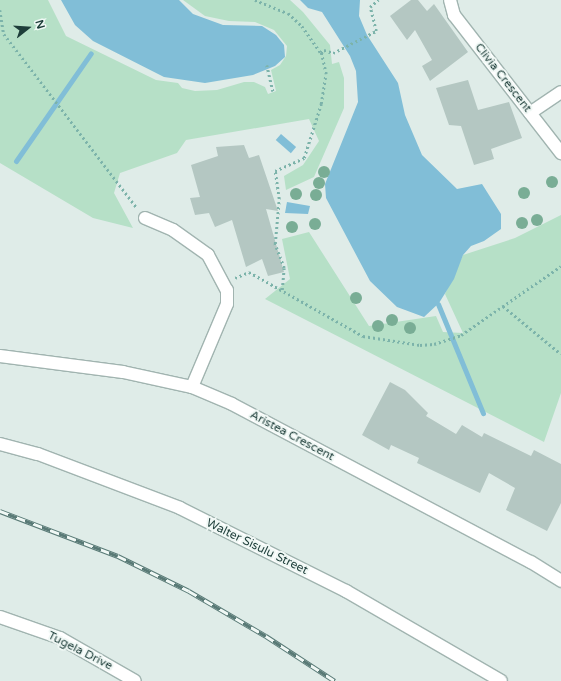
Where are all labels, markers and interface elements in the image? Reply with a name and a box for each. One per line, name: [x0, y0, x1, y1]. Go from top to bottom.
north arrow: [8, 8, 48, 48]
text: N: [32, 18, 47, 30]
street label: Clivia Crescent: [472, 41, 534, 115]
street label: Aristea Crescent: [247, 408, 337, 464]
street label: Walter Sisulu Street: [204, 516, 310, 578]
street label: Tugela Drive: [45, 629, 115, 673]

